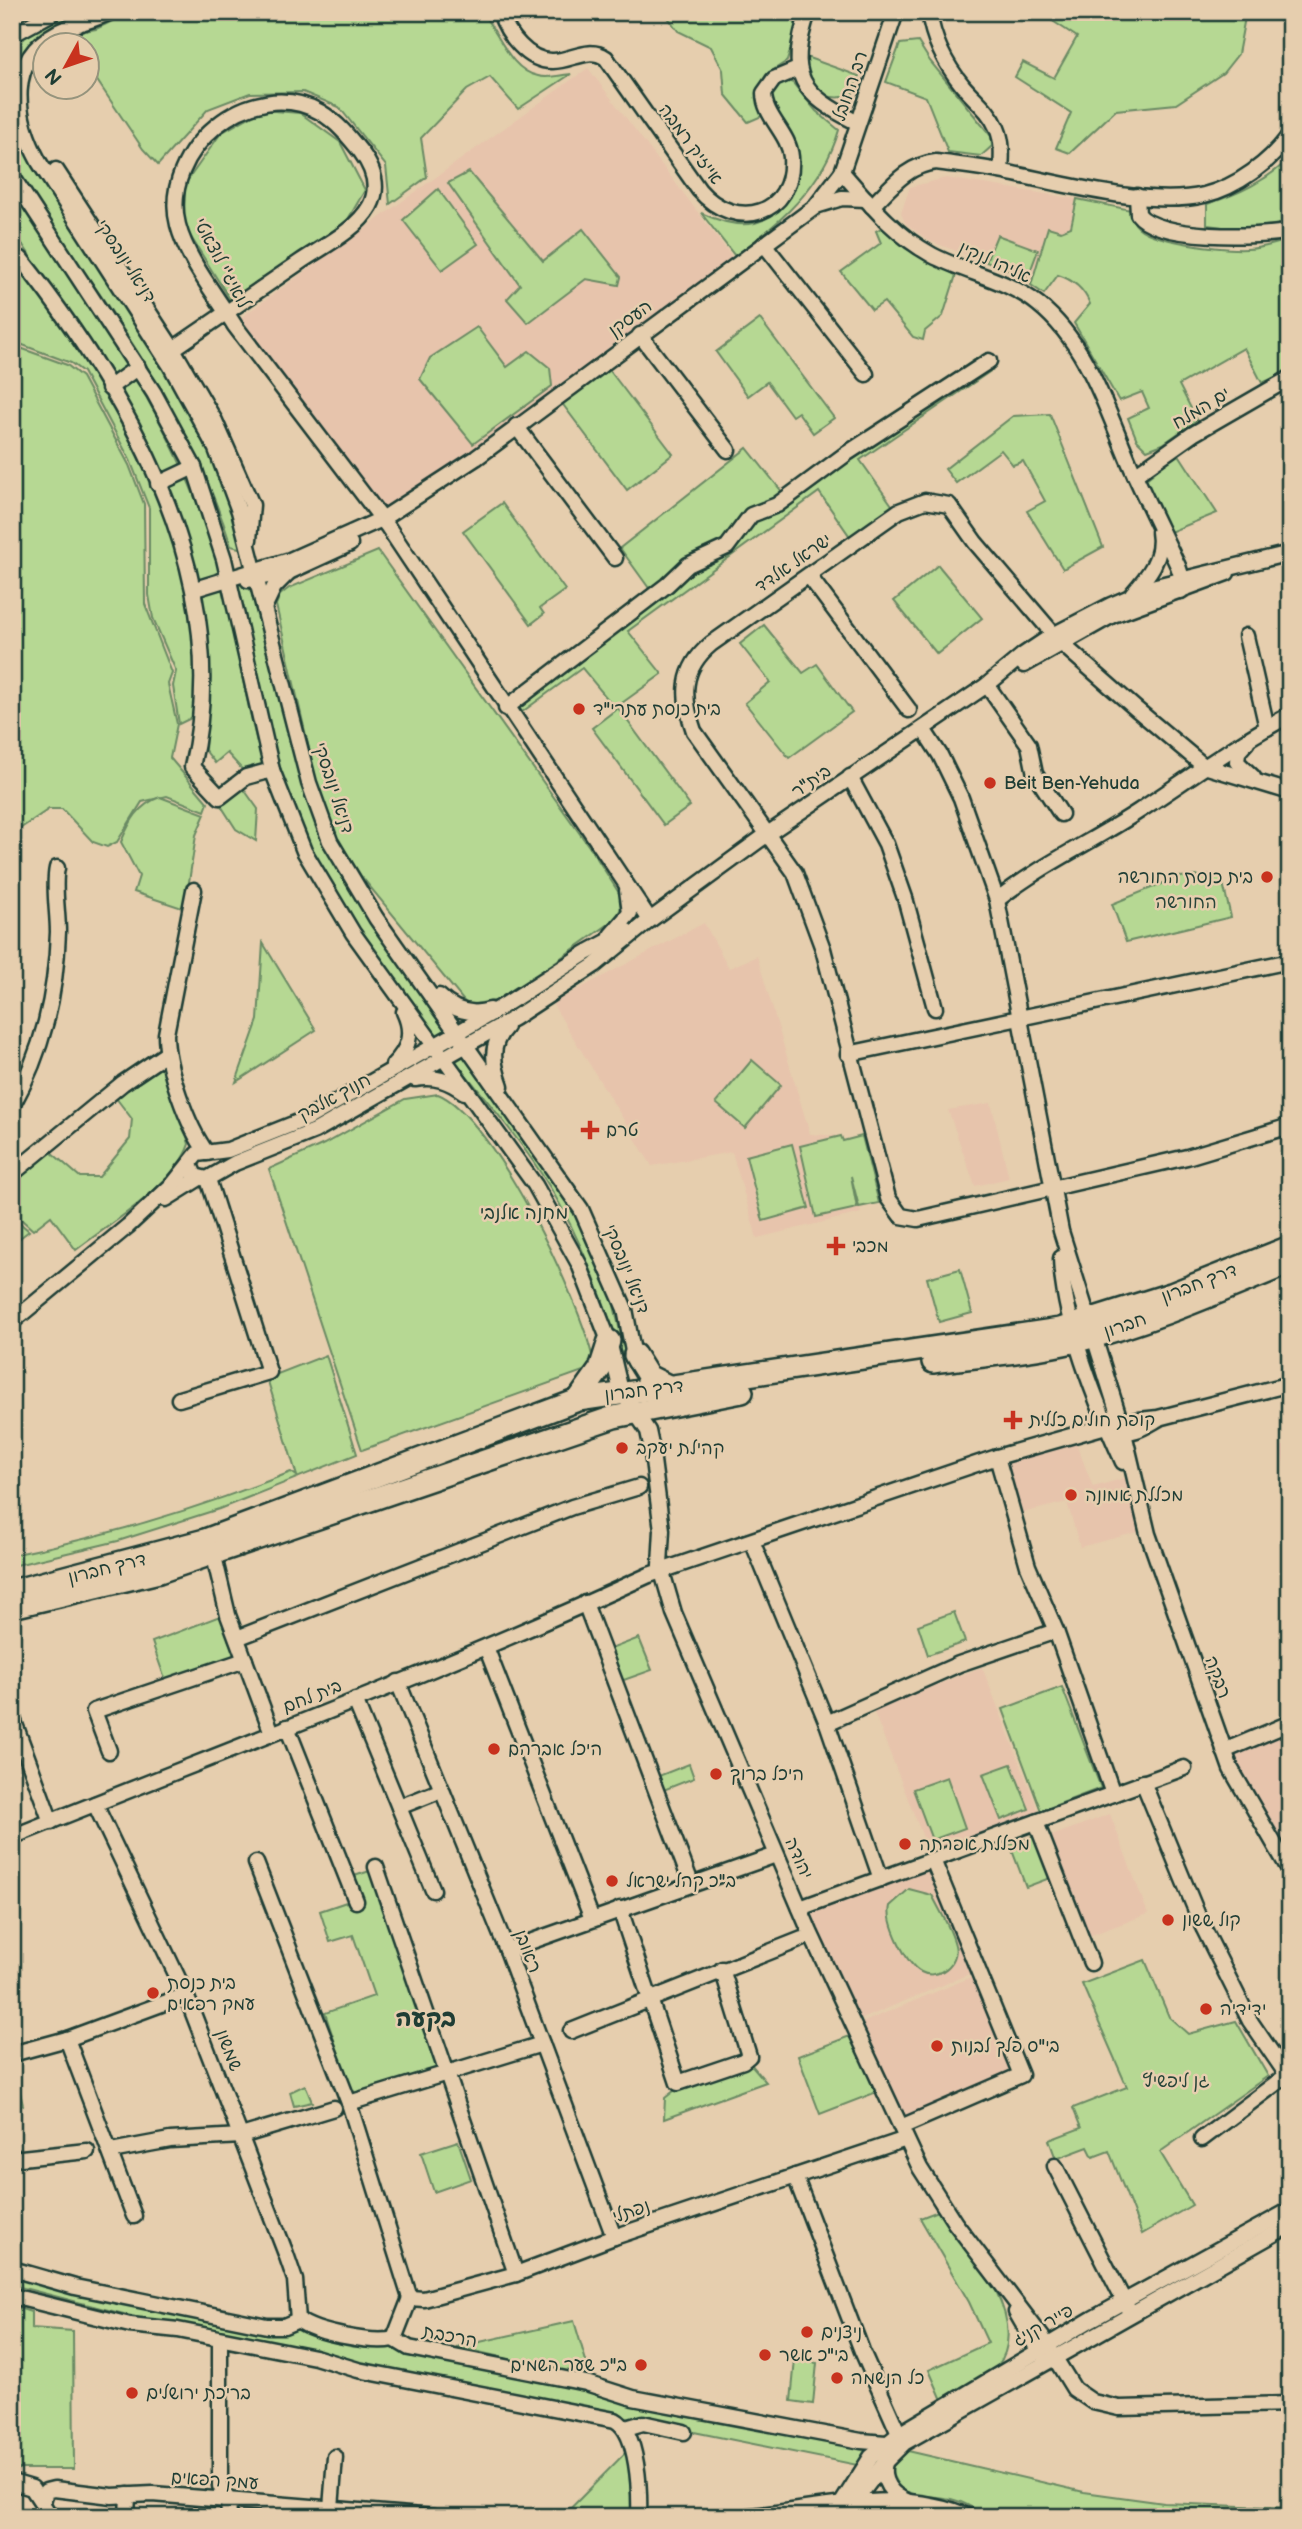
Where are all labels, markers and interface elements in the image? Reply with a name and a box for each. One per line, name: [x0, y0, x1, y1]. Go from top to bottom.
north arrow: [32, 32, 102, 102]
street label: רב החובל: [829, 49, 872, 124]
text: N: [41, 63, 68, 89]
street label: אייזיק רמבה: [654, 100, 727, 189]
street label: לואיג'י לוצאטי: [189, 215, 254, 312]
street label: דניאל ינובסקי: [91, 216, 160, 307]
street label: אליהו לנקין: [955, 237, 1034, 288]
street label: העסקן: [604, 295, 656, 341]
street label: ים המלח: [1169, 383, 1234, 434]
street label: ישראל אלדד: [751, 529, 836, 597]
place label: בית כנסת עתרי"ד: [593, 699, 721, 720]
marker: בית כנסת עתרי"ד: [571, 701, 587, 717]
street label: דניאל ינובסקי: [309, 740, 358, 836]
street label: בית"ר: [788, 760, 835, 802]
place label: Beit Ben-Yehuda: [1004, 773, 1140, 794]
marker: Beit Ben-Yehuda: [982, 775, 998, 791]
place label: בית כנסת החורשה: [1118, 867, 1253, 888]
marker: בית כנסת החורשה: [1259, 869, 1275, 885]
park label: החורשה: [1155, 892, 1217, 913]
street label: חנוך אלבק: [294, 1069, 374, 1125]
marker: טרם: [580, 1120, 600, 1140]
place label: טרם: [606, 1120, 639, 1141]
district label: מחנה אלנבי: [480, 1202, 568, 1225]
street label: דניאל ינובסקי: [599, 1221, 654, 1317]
marker: מכבי: [826, 1236, 846, 1256]
place label: מכבי: [852, 1236, 889, 1257]
street label: דרך חברון: [1158, 1259, 1240, 1308]
street label: חברון: [1101, 1308, 1149, 1342]
street label: דרך חברון: [603, 1375, 685, 1406]
marker: קופת חולים כללית: [1003, 1410, 1023, 1430]
place label: קופת חולים כללית: [1028, 1410, 1155, 1431]
place label: קהילת יעקב: [636, 1438, 725, 1459]
marker: קהילת יעקב: [614, 1440, 630, 1456]
place label: מכללת אמונה: [1085, 1485, 1183, 1506]
marker: מכללת אמונה: [1063, 1487, 1079, 1503]
street label: דרך חברון: [66, 1549, 148, 1588]
street label: רבקה: [1200, 1653, 1235, 1701]
street label: בית לחם: [280, 1675, 345, 1718]
place label: היכל אברהם: [508, 1739, 602, 1760]
marker: היכל אברהם: [486, 1741, 502, 1757]
place label: היכל ברוך: [730, 1764, 804, 1785]
marker: היכל ברוך: [708, 1766, 724, 1782]
street label: יהודה: [780, 1834, 817, 1882]
place label: מכללת אפרתה: [919, 1834, 1030, 1855]
marker: מכללת אפרתה: [897, 1836, 913, 1852]
place label: ב"כ קהל ישראל: [626, 1871, 736, 1892]
marker: ב"כ קהל ישראל: [604, 1873, 620, 1889]
place label: קול ששון: [1182, 1910, 1241, 1931]
marker: קול ששון: [1160, 1912, 1176, 1928]
street label: ראובן: [510, 1926, 545, 1976]
place label: בית כנסת עמק רפאים: [167, 1973, 255, 2015]
marker: בית כנסת עמק רפאים: [145, 1985, 161, 2001]
place label: ידידיה: [1220, 1999, 1266, 2020]
marker: ידידיה: [1198, 2001, 1214, 2017]
district label: בקעה: [396, 2004, 456, 2033]
street label: שמשון: [211, 2026, 246, 2074]
place label: בי"ס פלך לבנות: [951, 2036, 1060, 2057]
marker: בי"ס פלך לבנות: [929, 2038, 945, 2054]
park label: גן ליפשיץ: [1142, 2071, 1210, 2092]
street label: נפתלי: [610, 2195, 653, 2228]
street label: פייר קניג: [1010, 2300, 1077, 2351]
street label: הרכבת: [420, 2321, 479, 2352]
place label: ניצנים: [821, 2322, 862, 2343]
marker: ניצנים: [799, 2324, 815, 2340]
place label: בי"כ אשר: [779, 2345, 848, 2366]
marker: בי"כ אשר: [757, 2347, 773, 2363]
place label: ב"כ שער השמים: [510, 2355, 627, 2376]
marker: ב"כ שער השמים: [633, 2357, 649, 2373]
place label: כל הנשמה: [851, 2368, 924, 2389]
marker: כל הנשמה: [829, 2370, 845, 2386]
place label: בריכת ירושלים: [146, 2383, 251, 2404]
marker: בריכת ירושלים: [124, 2385, 140, 2401]
street label: עמק רפאים: [170, 2467, 260, 2494]

